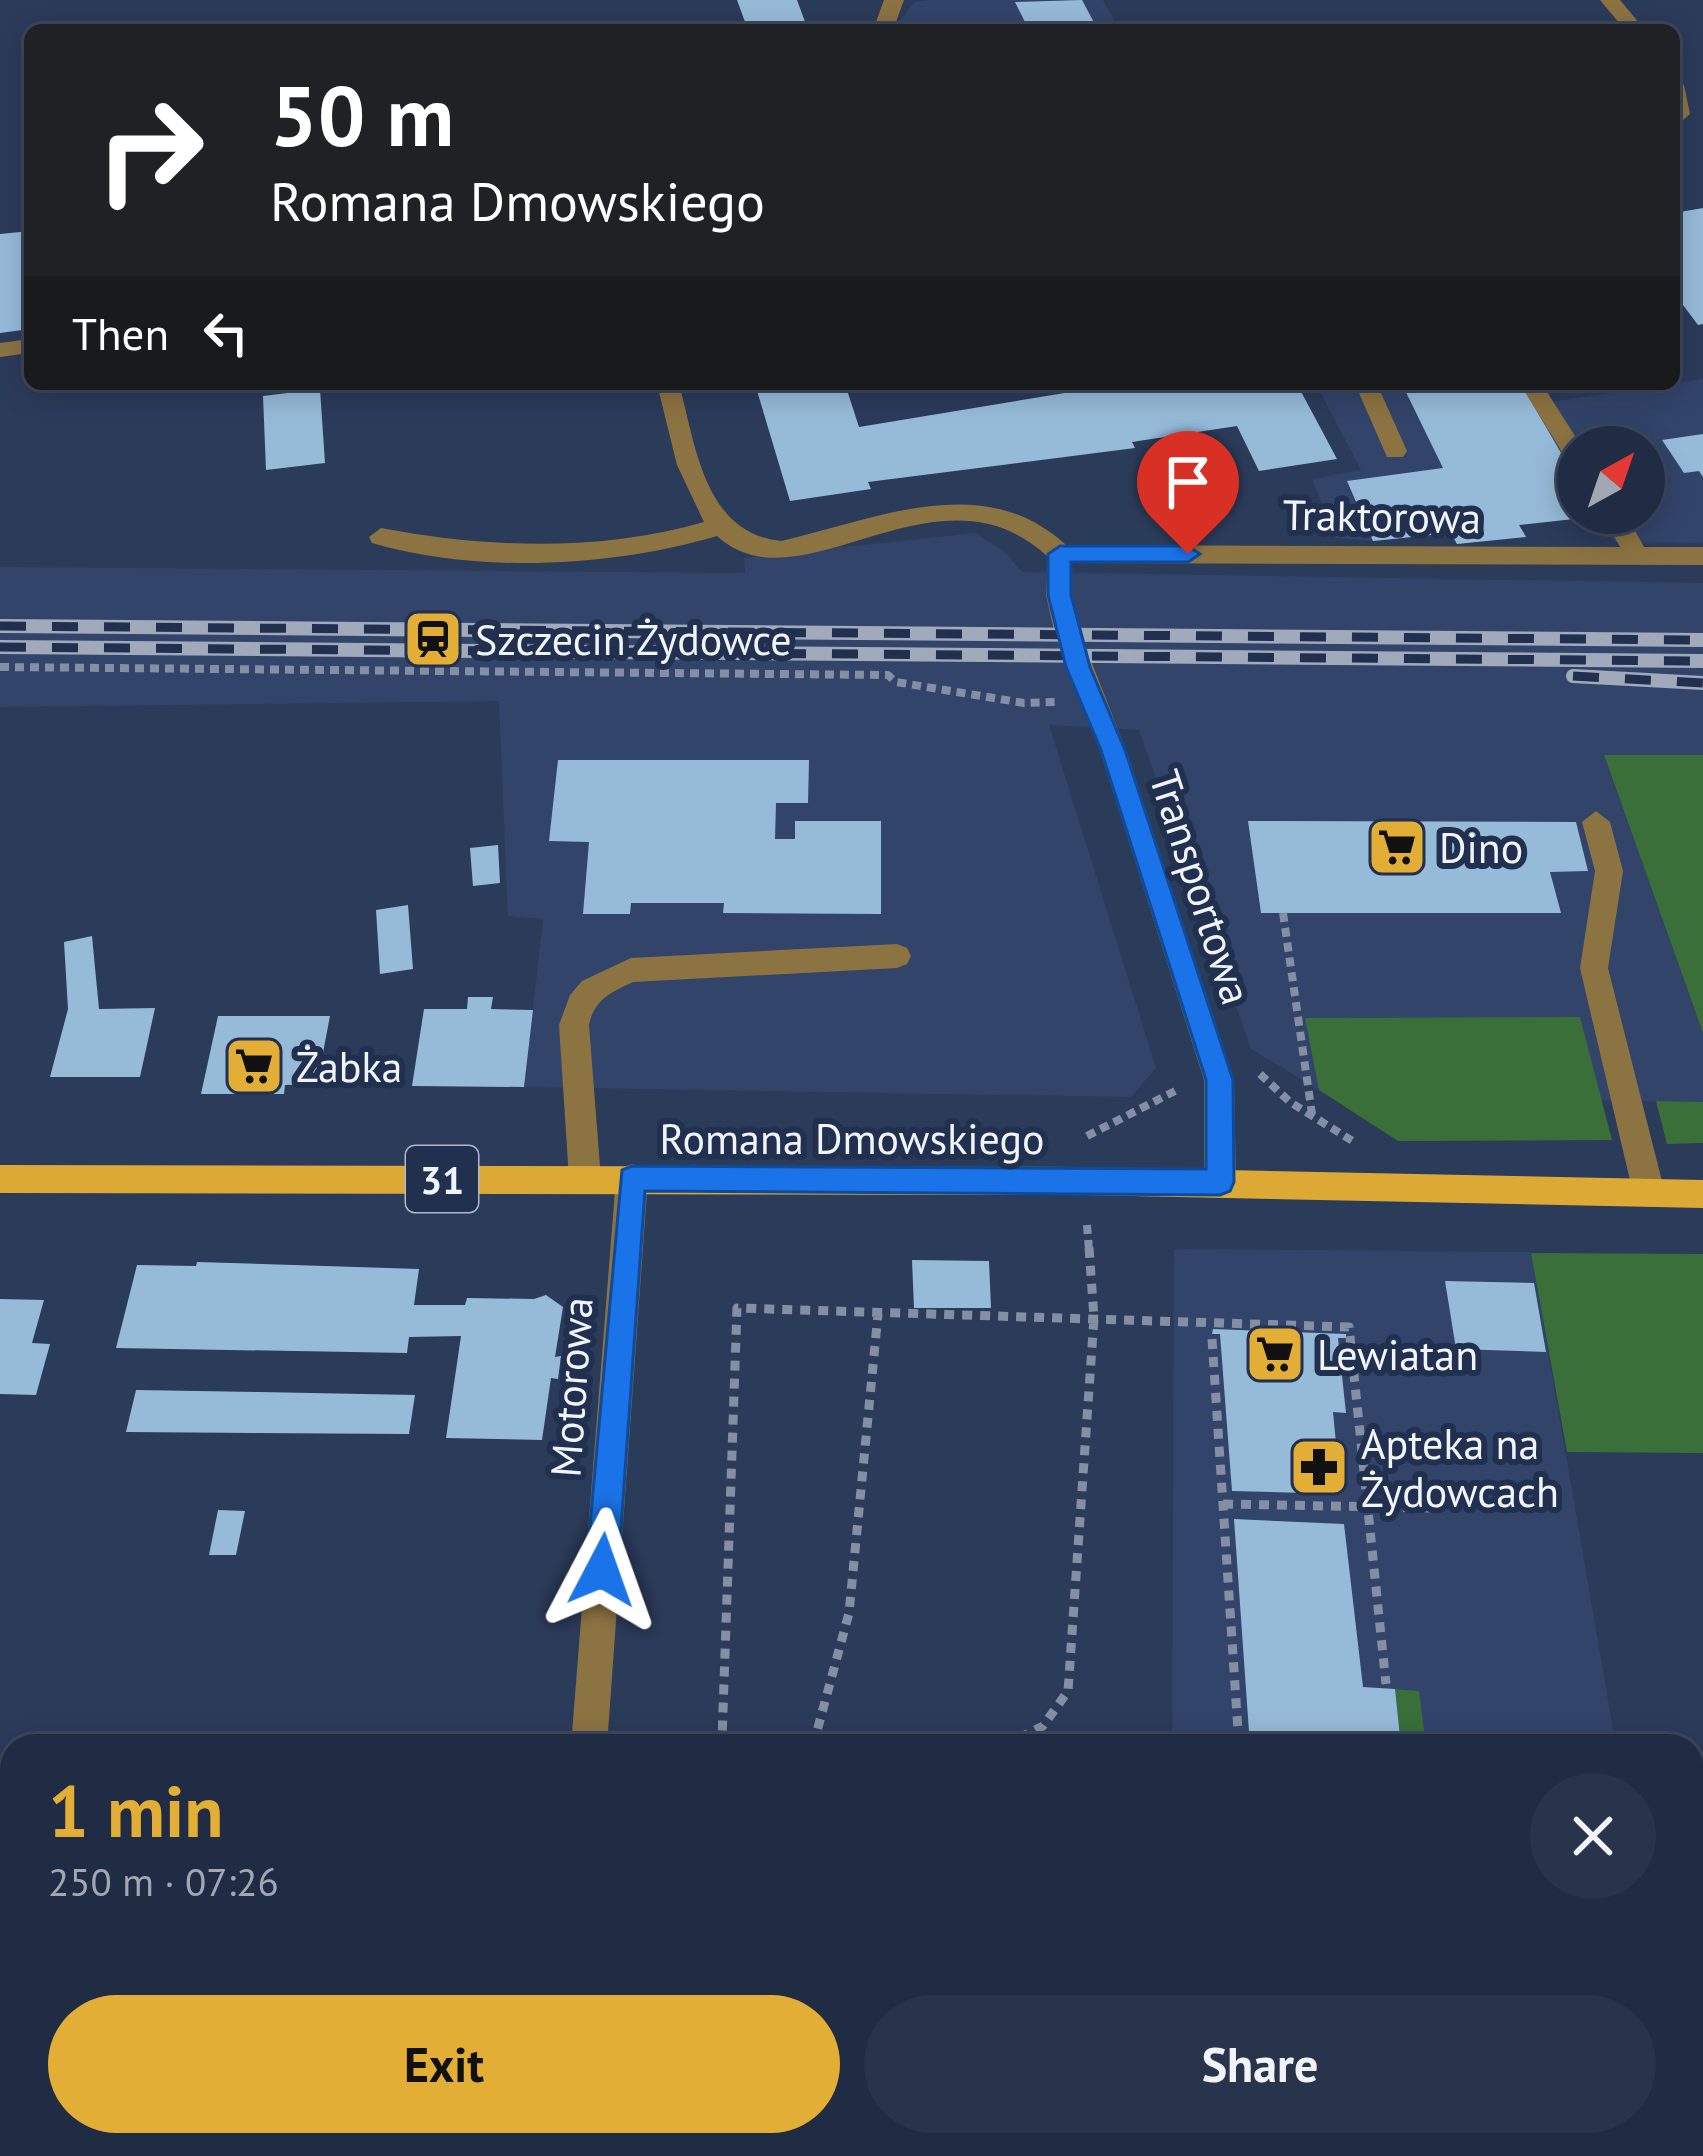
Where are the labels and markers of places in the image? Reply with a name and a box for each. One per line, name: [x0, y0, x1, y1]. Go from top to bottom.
pin: [1137, 431, 1239, 554]
station icon: Szczecin Żydowce: [402, 608, 464, 670]
place label: Szczecin Żydowce: [475, 612, 792, 667]
supermarket icon: Dino: [1366, 816, 1428, 878]
place label: Dino: [1439, 820, 1523, 875]
supermarket icon: Żabka: [223, 1035, 285, 1097]
place label: Żabka: [296, 1039, 402, 1094]
supermarket icon: Lewiatan: [1244, 1323, 1306, 1385]
place label: Lewiatan: [1317, 1327, 1478, 1382]
place label: Apteka na Żydowcach: [1361, 1416, 1559, 1519]
pharmacy icon: Apteka na Żydowcach: [1288, 1436, 1350, 1498]

